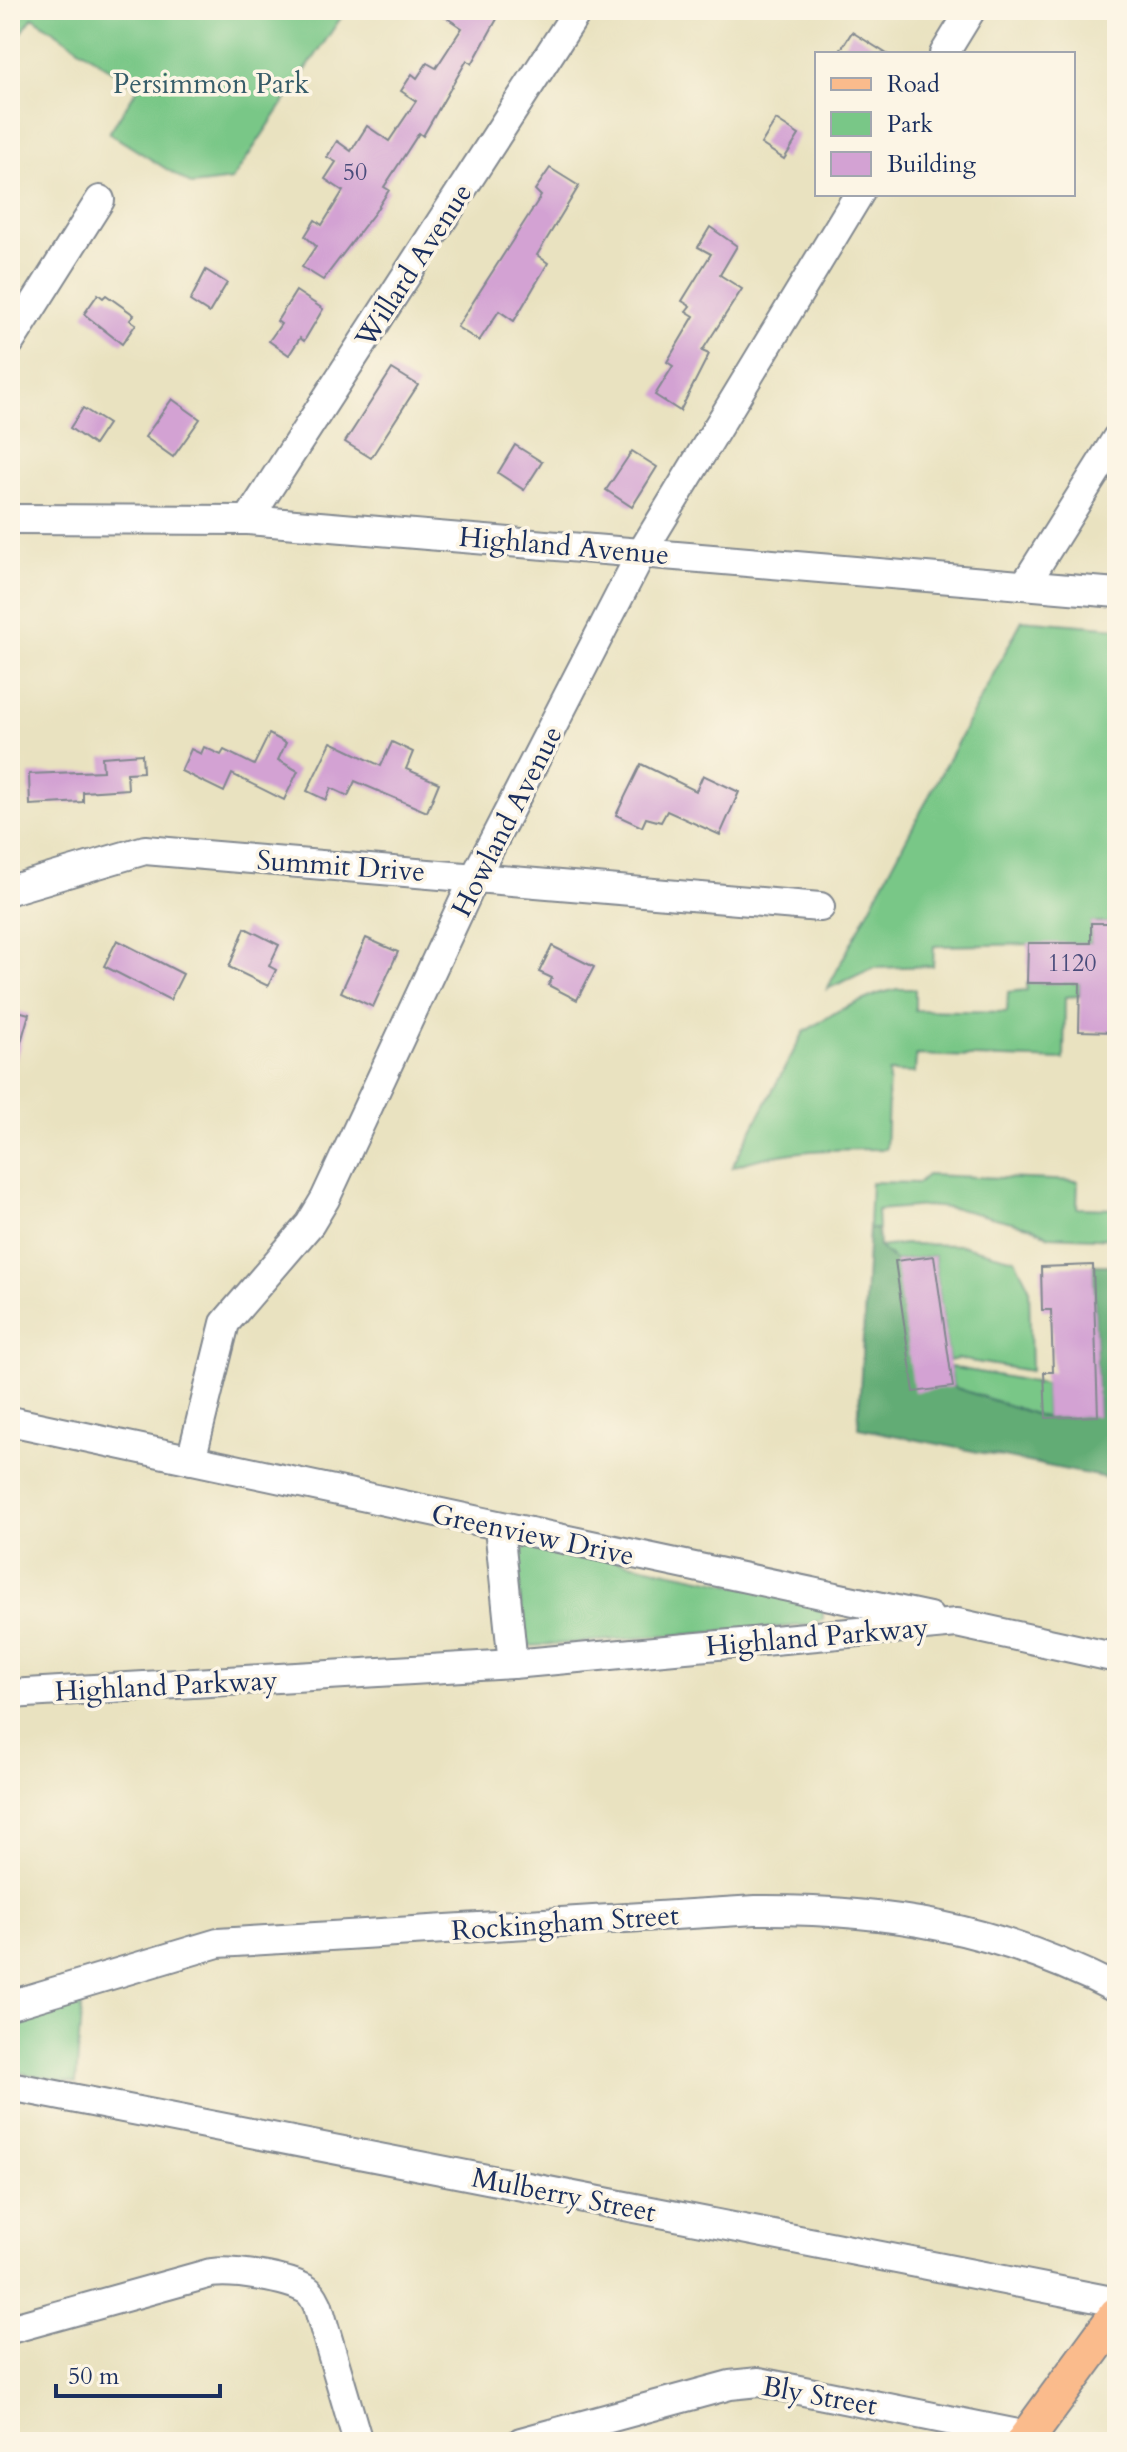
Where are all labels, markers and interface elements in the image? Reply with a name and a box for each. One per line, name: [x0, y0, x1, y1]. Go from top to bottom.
legend: [815, 52, 1075, 196]
park label: Persimmon Park: [113, 65, 309, 103]
text: Road: [887, 68, 940, 101]
text: Park: [887, 108, 933, 141]
text: Building: [887, 148, 977, 181]
house number: 50: [343, 156, 367, 189]
street label: Willard Avenue: [346, 176, 481, 356]
street label: Highland Avenue: [457, 518, 671, 574]
street label: Howland Avenue: [442, 720, 571, 923]
street label: Summit Drive: [255, 841, 426, 891]
house number: 1120: [1047, 947, 1097, 980]
street label: Greenview Drive: [428, 1495, 638, 1575]
street label: Highland Parkway: [704, 1608, 930, 1666]
street label: Highland Parkway: [54, 1661, 279, 1711]
street label: Rockingham Street: [450, 1896, 680, 1950]
street label: Mulberry Street: [469, 2159, 659, 2231]
scale bar: [56, 2348, 220, 2398]
text: 50 m: [68, 2360, 120, 2393]
street label: Bly Street: [759, 2367, 880, 2425]

